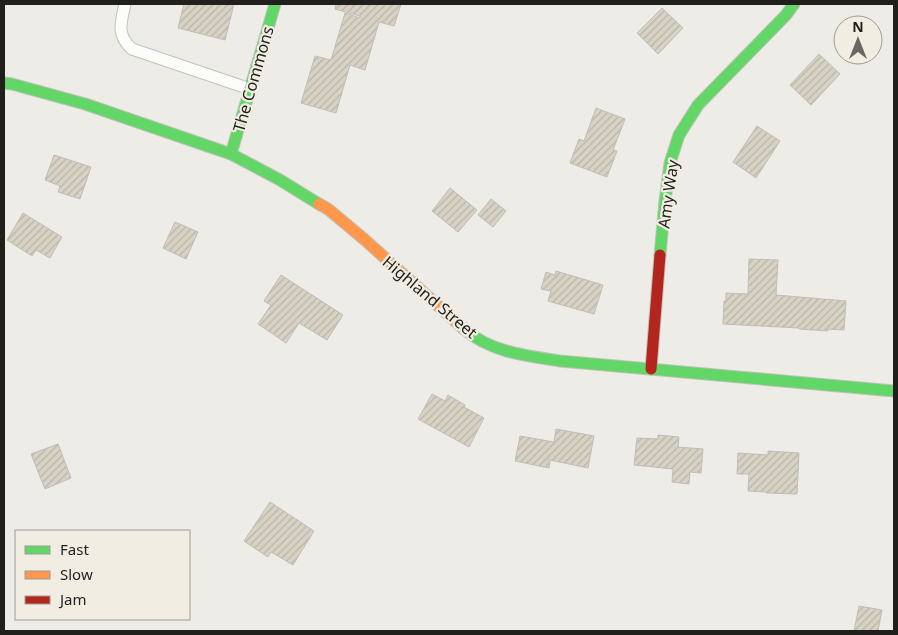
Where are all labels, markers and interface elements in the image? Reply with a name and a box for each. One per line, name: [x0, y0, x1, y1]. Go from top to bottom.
north arrow: [833, 15, 883, 65]
text: N: [852, 17, 864, 36]
street label: The Commons: [227, 24, 279, 134]
street label: Amy Way: [652, 157, 684, 230]
street label: Highland Street: [378, 251, 482, 343]
legend: [15, 530, 190, 620]
text: Fast: [60, 539, 89, 559]
text: Slow: [60, 564, 93, 584]
text: Jam: [58, 589, 87, 609]

